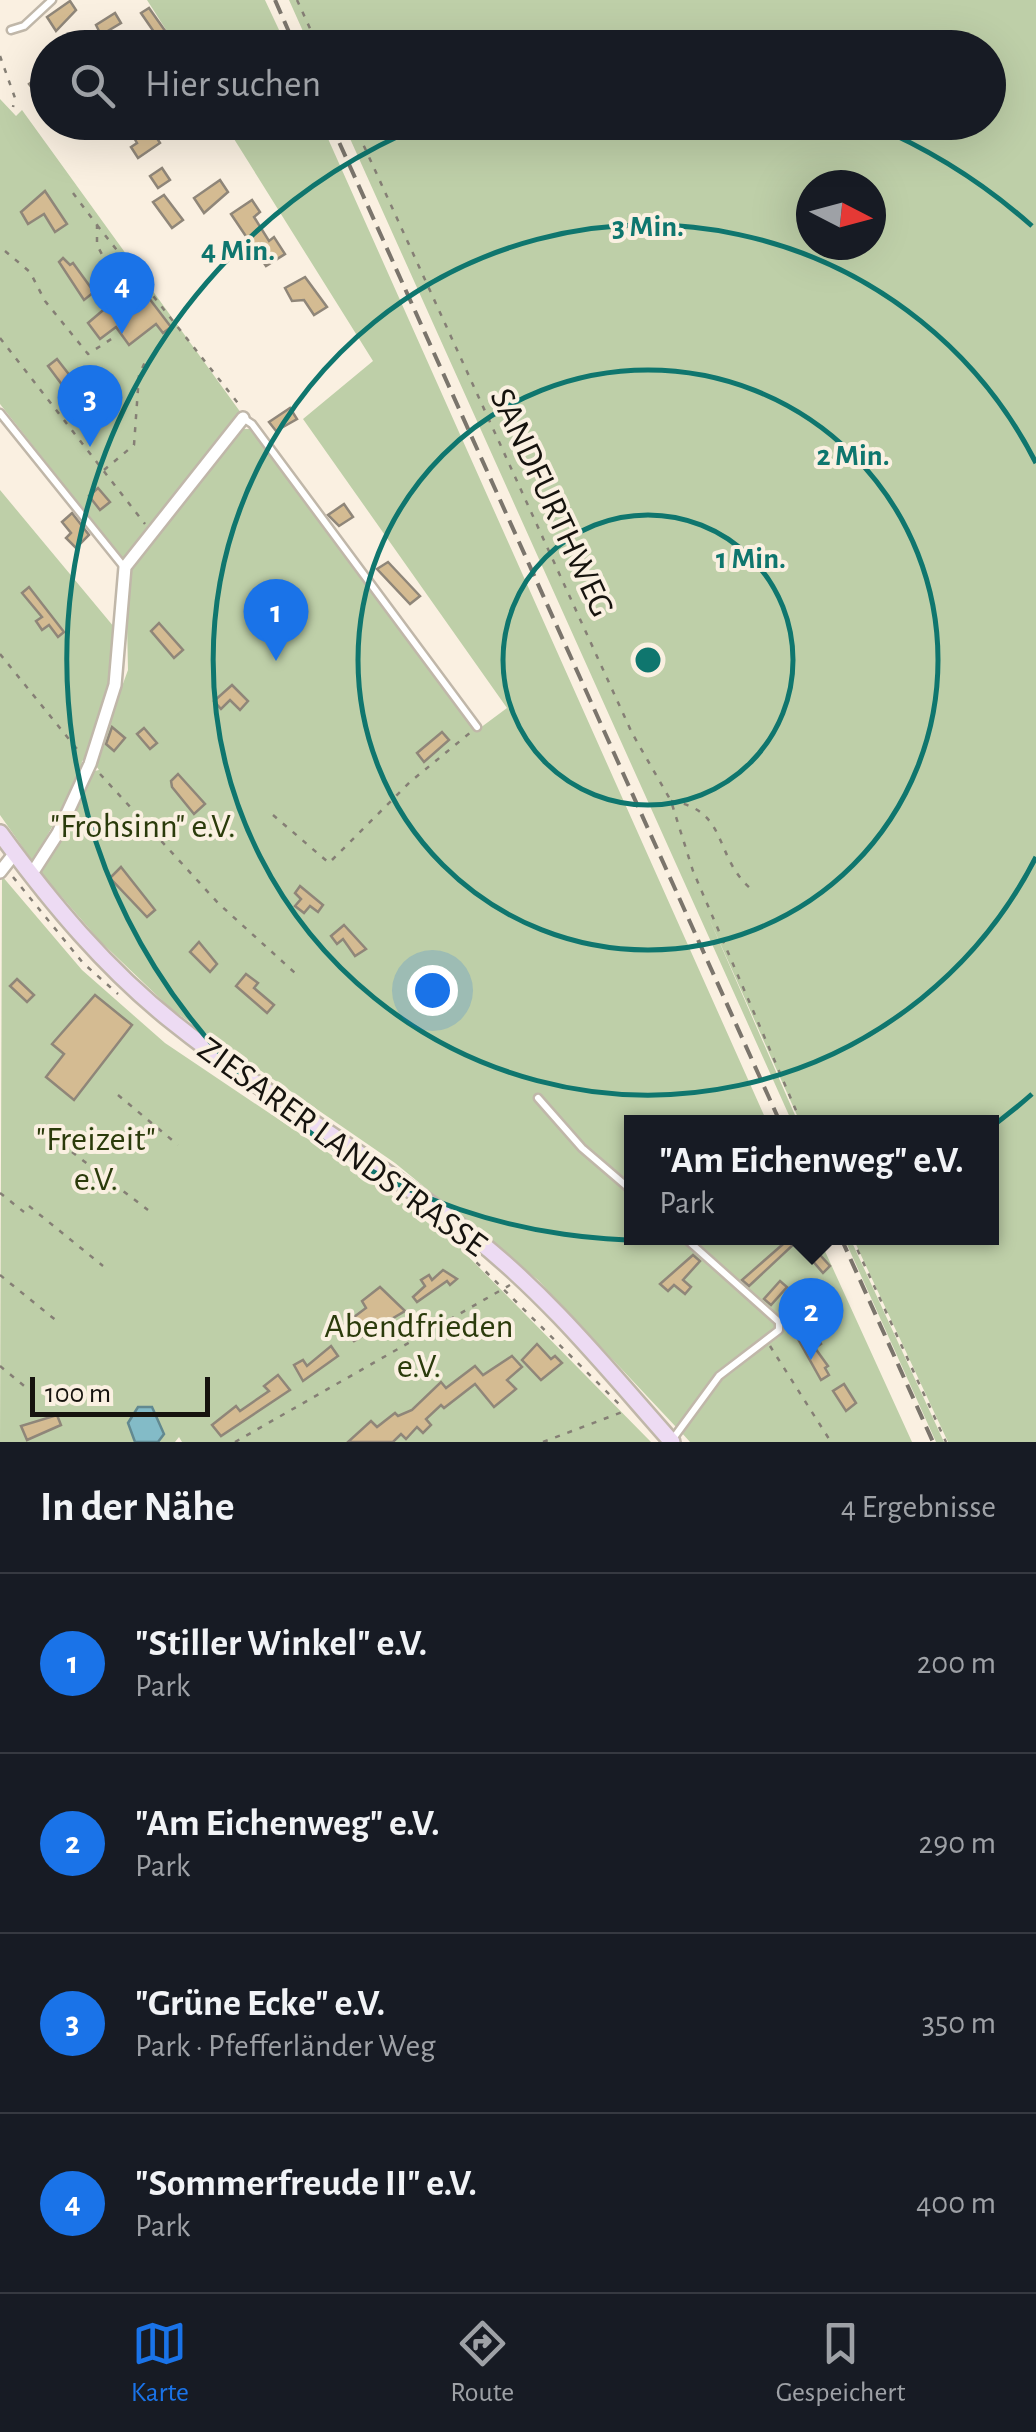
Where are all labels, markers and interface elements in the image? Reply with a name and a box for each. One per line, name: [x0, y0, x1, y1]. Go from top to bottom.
search box: [30, 30, 1006, 140]
icon: search: [65, 58, 120, 113]
text: Hier suchen: [145, 66, 321, 104]
north arrow: [796, 170, 886, 260]
text: 3 Min.: [612, 212, 684, 242]
text: 4 Min.: [201, 236, 275, 266]
pin: 4: [90, 252, 154, 334]
pin: 3: [58, 364, 122, 447]
street label: SANDFURTHWEG: [483, 383, 620, 622]
text: 2 Min.: [816, 441, 890, 471]
text: 1 Min.: [716, 544, 786, 574]
pin: 1: [244, 578, 308, 661]
centre of rings: [630, 642, 666, 678]
park label: "Frohsinn" e.V.: [50, 809, 236, 844]
your location: [407, 965, 458, 1016]
street label: ZIESARER LANDSTRASSE: [191, 1031, 493, 1263]
popup: [624, 1115, 999, 1245]
park label: "Freizeit" e.V.: [36, 1122, 156, 1197]
text: "Am Eichenweg" e.V.: [659, 1142, 964, 1180]
text: Park: [659, 1187, 714, 1219]
pin: 2: [778, 1278, 844, 1360]
park label: Abendfrieden e.V.: [324, 1309, 514, 1384]
scale bar: [30, 1372, 210, 1416]
text: 100 m: [45, 1380, 111, 1408]
text: In der Nähe: [40, 1486, 235, 1528]
text: 4 Ergebnisse: [841, 1491, 996, 1523]
text: "Stiller Winkel" e.V.: [135, 1625, 427, 1663]
text: 1: [67, 1647, 78, 1679]
text: 200 m: [917, 1647, 996, 1679]
text: Park: [135, 1670, 190, 1702]
text: "Am Eichenweg" e.V.: [135, 1805, 440, 1843]
text: 2: [65, 1827, 80, 1859]
text: 290 m: [919, 1827, 996, 1859]
text: Park: [135, 1850, 190, 1882]
text: "Grüne Ecke" e.V.: [135, 1985, 385, 2023]
text: 3: [66, 2007, 79, 2039]
text: 350 m: [922, 2007, 996, 2039]
text: Park · Pfefferländer Weg: [135, 2030, 436, 2062]
text: "Sommerfreude II" e.V.: [135, 2165, 477, 2203]
text: 4: [64, 2187, 81, 2219]
text: 400 m: [916, 2187, 996, 2219]
text: Park: [135, 2210, 190, 2242]
tab: Karte: [131, 2316, 189, 2410]
tab: Route: [450, 2316, 514, 2410]
tab: Gespeichert: [776, 2316, 905, 2410]

